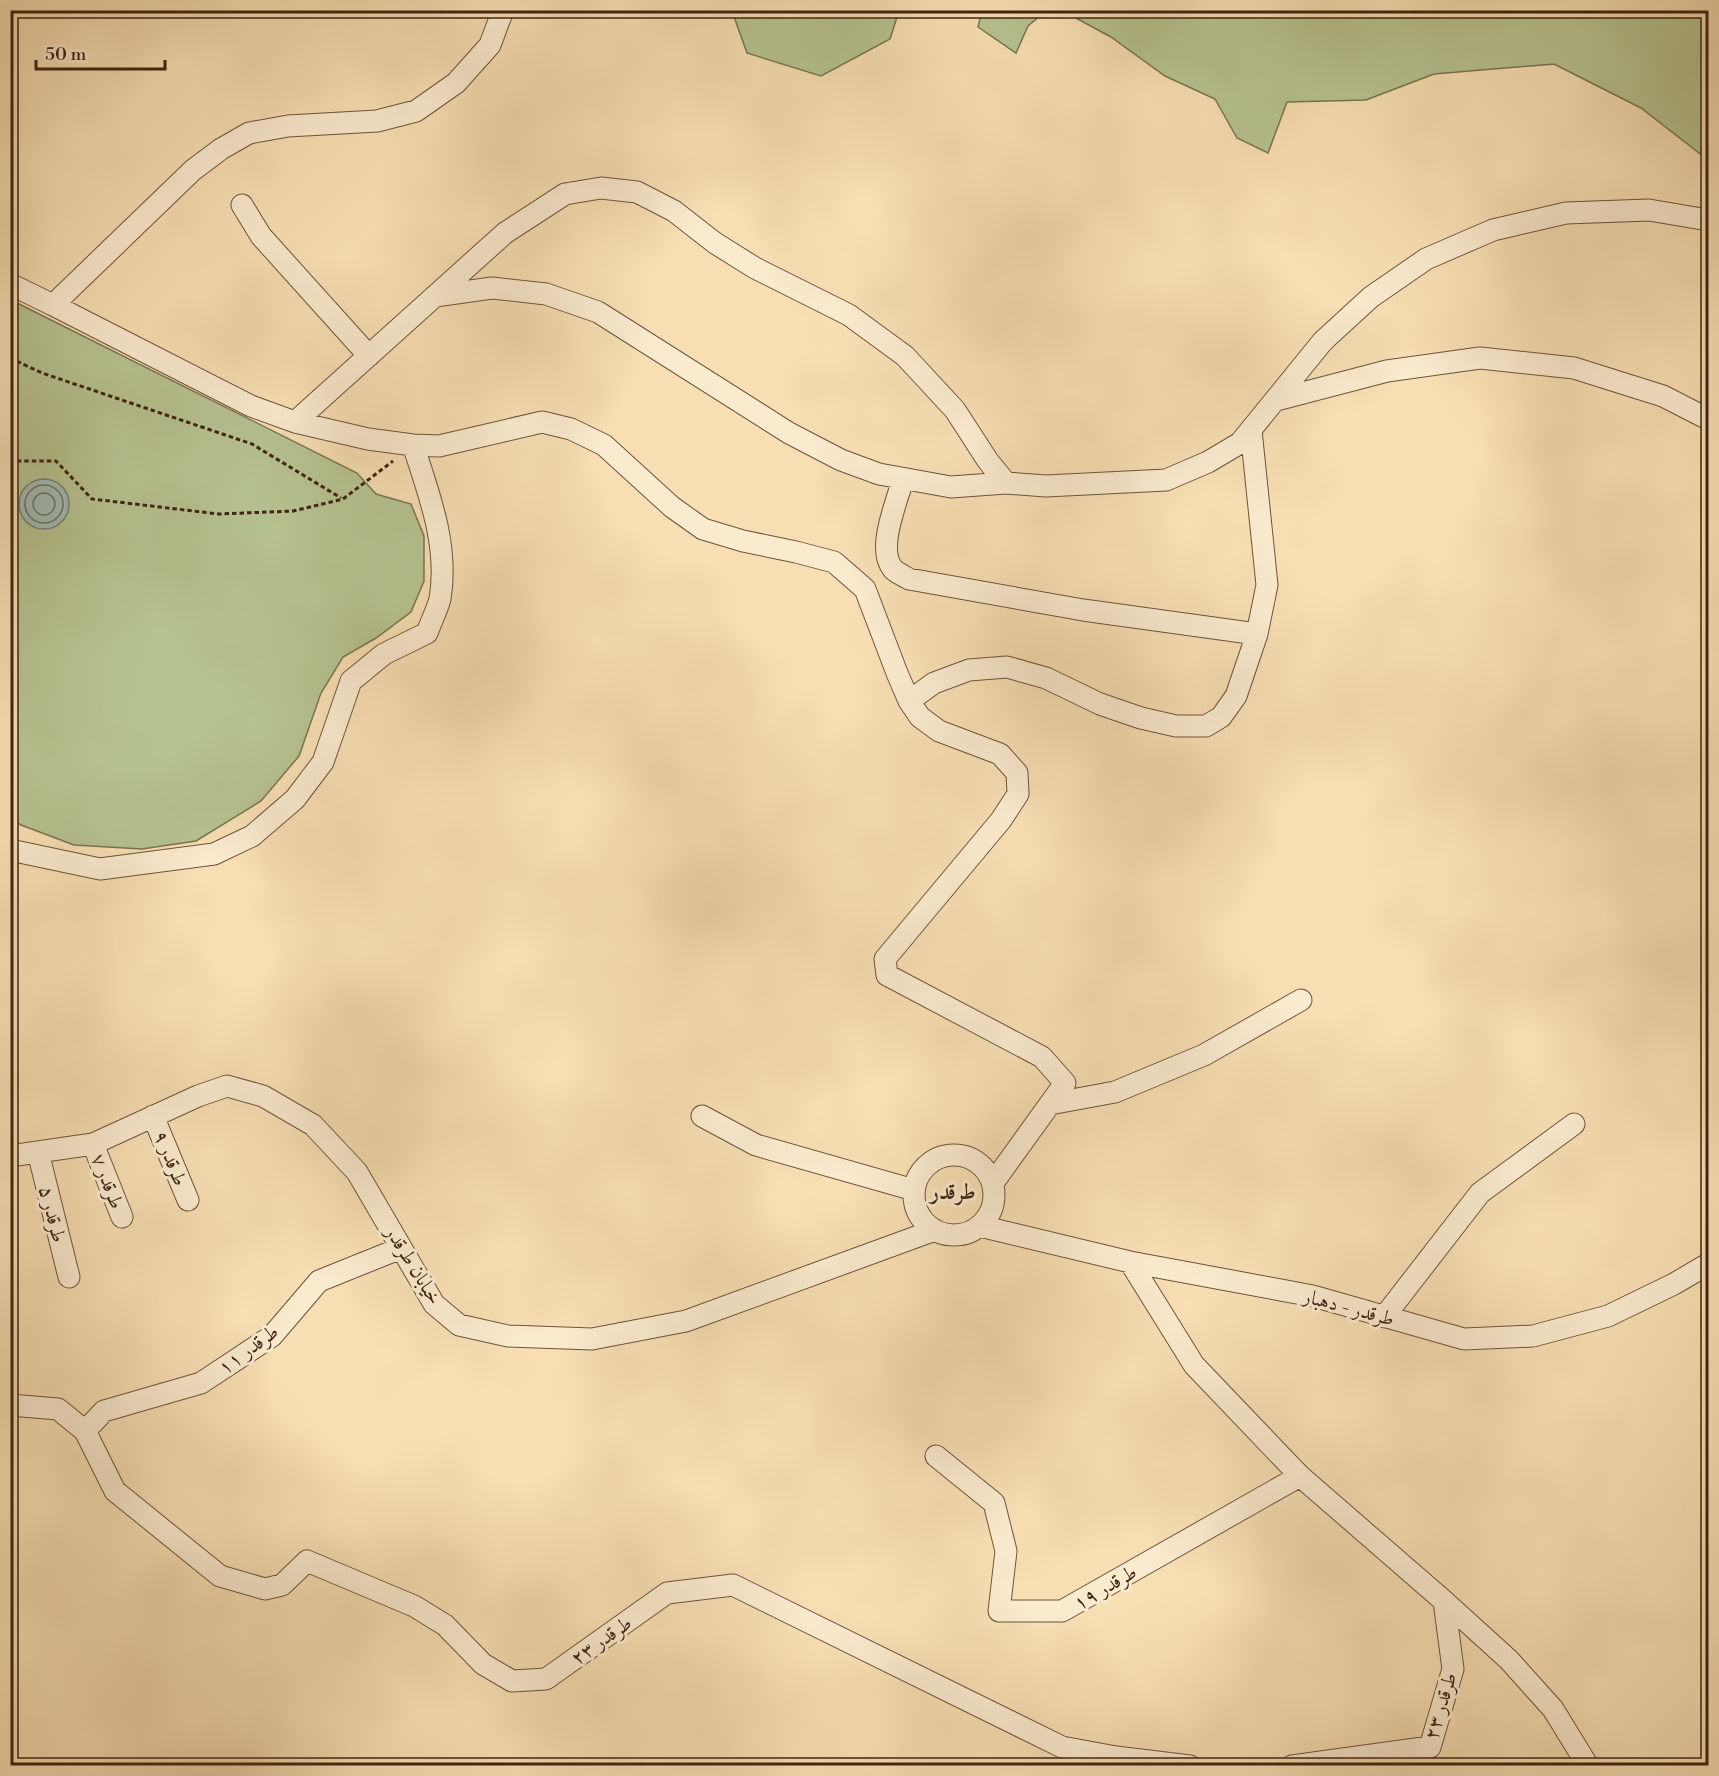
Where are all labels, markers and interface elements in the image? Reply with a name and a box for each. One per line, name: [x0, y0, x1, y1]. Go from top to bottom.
scale bar: [36, 33, 165, 71]
text: 50 m: [45, 43, 87, 66]
street label: طرقدر ۹: [147, 1127, 192, 1190]
street label: طرقدر ۷: [85, 1150, 129, 1213]
district label: طرقدر: [927, 1179, 976, 1206]
street label: طرقدر ۵: [32, 1184, 71, 1245]
street label: خیابان طرقدر: [378, 1220, 447, 1310]
street label: طرقدر - دهبار: [1298, 1284, 1397, 1333]
street label: طرقدر ۱۱: [214, 1320, 284, 1381]
street label: طرقدر ۱۹: [1070, 1560, 1142, 1616]
street label: طرقدر ۲۳: [566, 1611, 637, 1671]
street label: طرقدر ۲۳: [1419, 1670, 1463, 1743]

